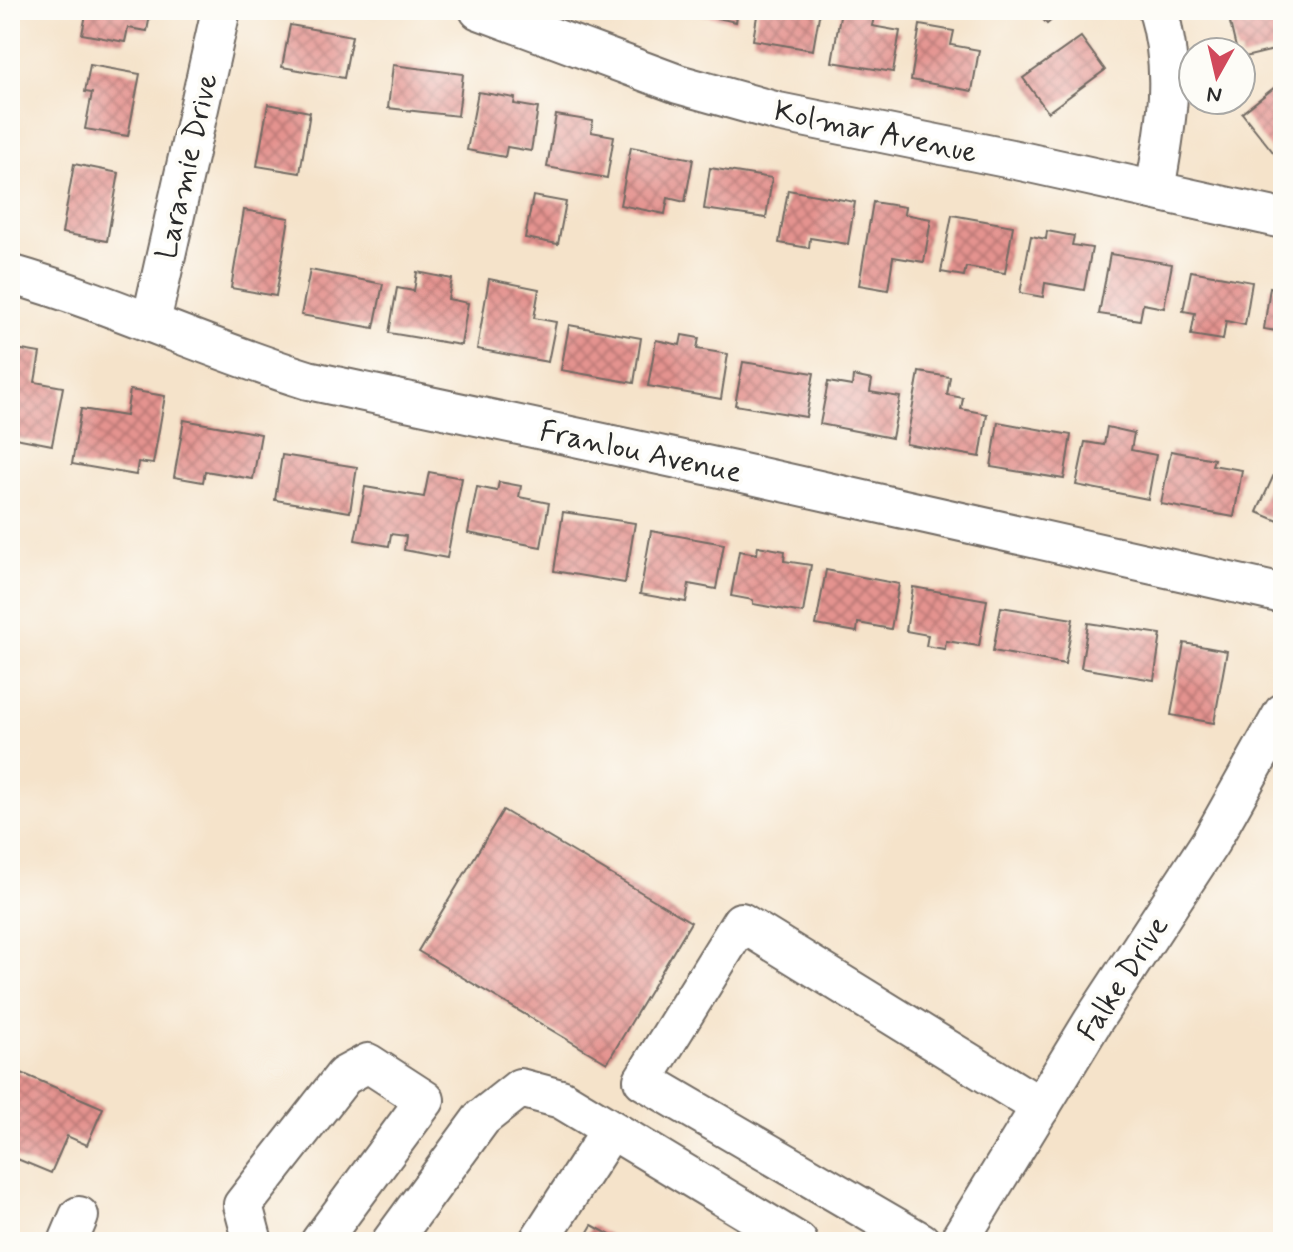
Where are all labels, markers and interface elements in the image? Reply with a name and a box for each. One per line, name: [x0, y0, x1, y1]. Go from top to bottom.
north arrow: [1177, 36, 1257, 116]
street label: Laramie Drive: [147, 70, 228, 263]
text: N: [1205, 79, 1224, 109]
street label: Kolmar Avenue: [771, 92, 981, 173]
street label: Franlou Avenue: [536, 412, 745, 493]
street label: Falke Drive: [1068, 909, 1178, 1049]

